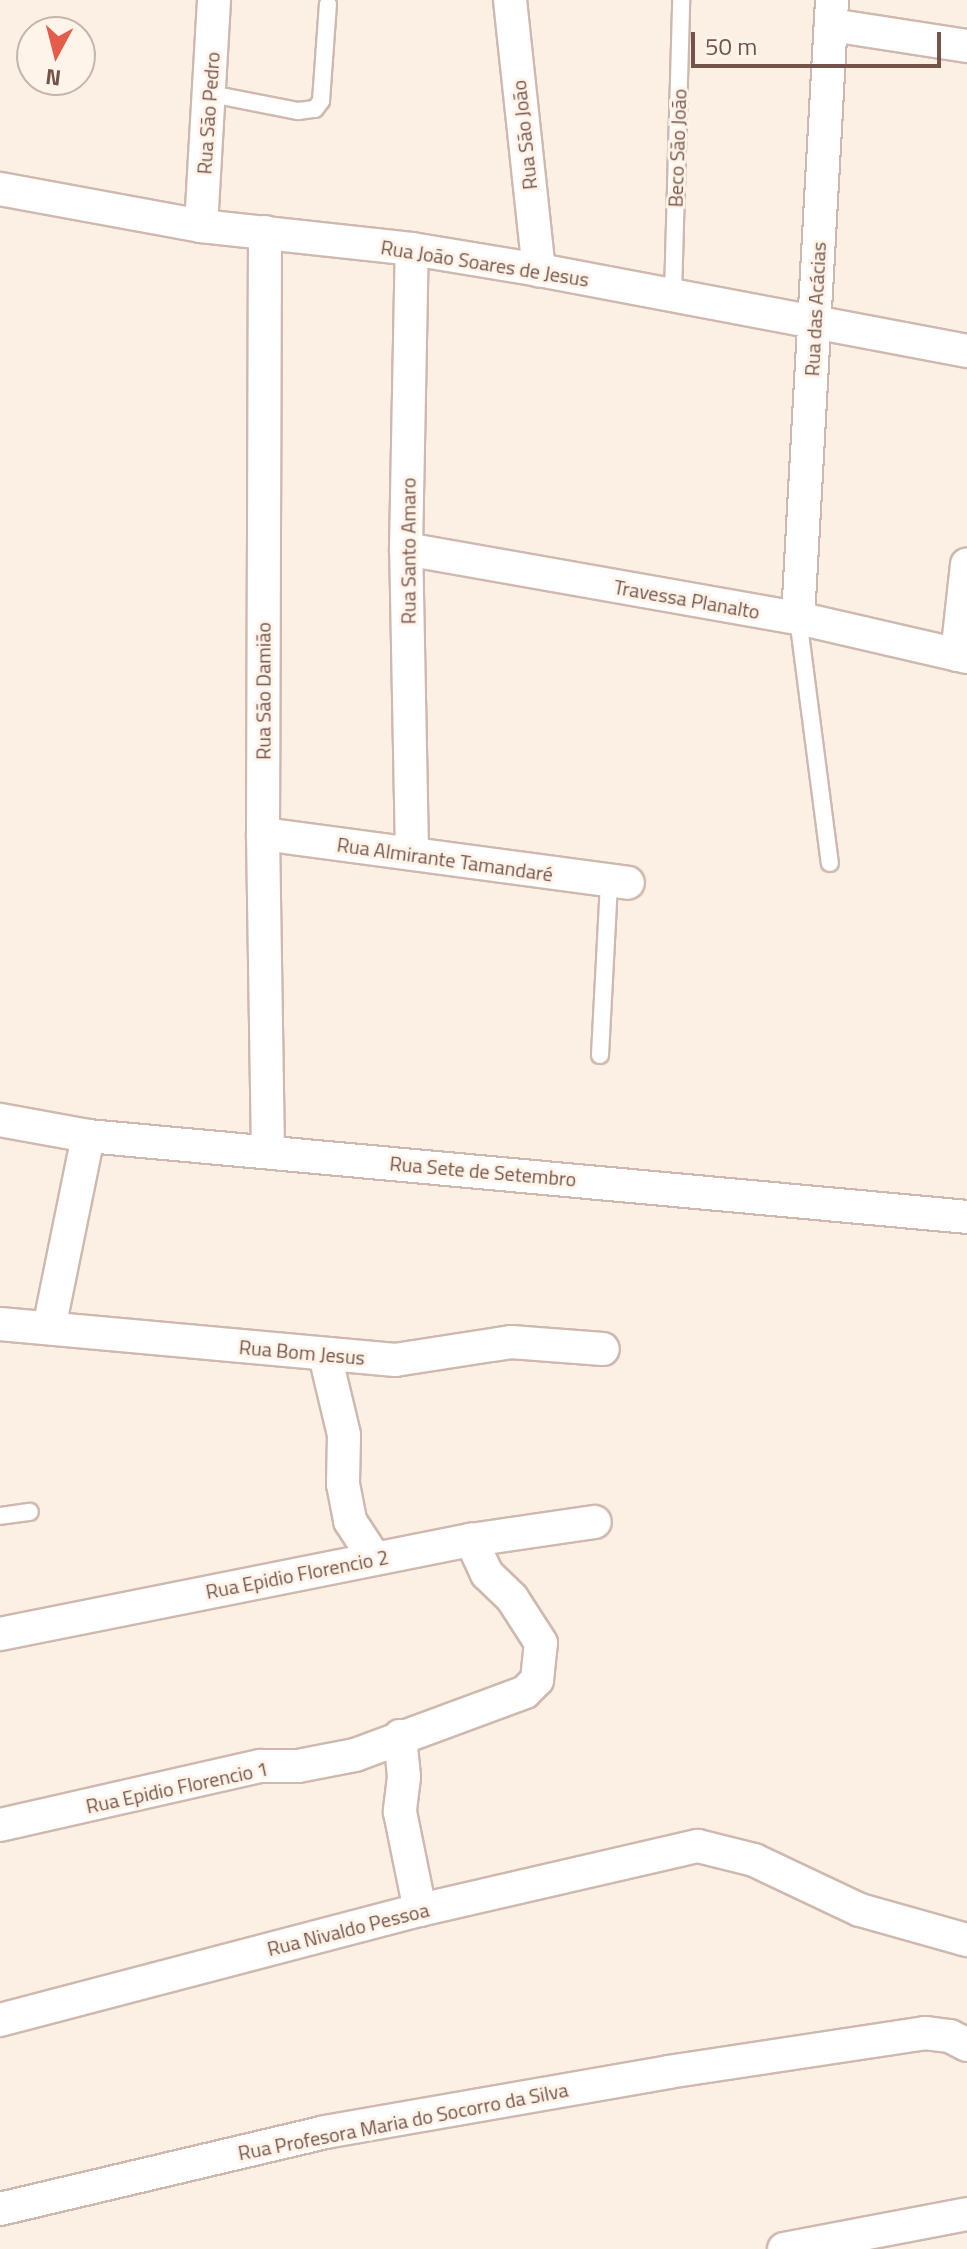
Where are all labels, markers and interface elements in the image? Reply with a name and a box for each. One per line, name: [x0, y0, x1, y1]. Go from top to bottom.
north arrow: [16, 16, 96, 96]
scale bar: [695, 16, 945, 66]
text: 50 m: [705, 28, 757, 64]
street label: Rua São Pedro: [192, 51, 224, 175]
text: N: [44, 60, 63, 96]
street label: Rua São João: [506, 79, 542, 191]
street label: Beco São João: [663, 88, 691, 208]
street label: Rua João Soares de Jesus: [379, 235, 591, 291]
street label: Rua das Acácias: [799, 241, 831, 377]
street label: Rua Santo Amaro: [396, 478, 420, 624]
street label: Travessa Planalto: [612, 574, 762, 624]
street label: Rua São Damião: [251, 622, 275, 760]
street label: Rua Almirante Tamandaré: [336, 832, 554, 886]
street label: Rua Sete de Setembro: [389, 1151, 577, 1191]
street label: Rua Bom Jesus: [238, 1335, 366, 1369]
street label: Rua Epidio Florencio 2: [204, 1545, 390, 1603]
street label: Rua Epidio Florencio 1: [84, 1756, 270, 1818]
street label: Rua Nivaldo Pessoa: [265, 1897, 431, 1961]
street label: Rua Profesora Maria do Socorro da Silva: [236, 2077, 570, 2165]

